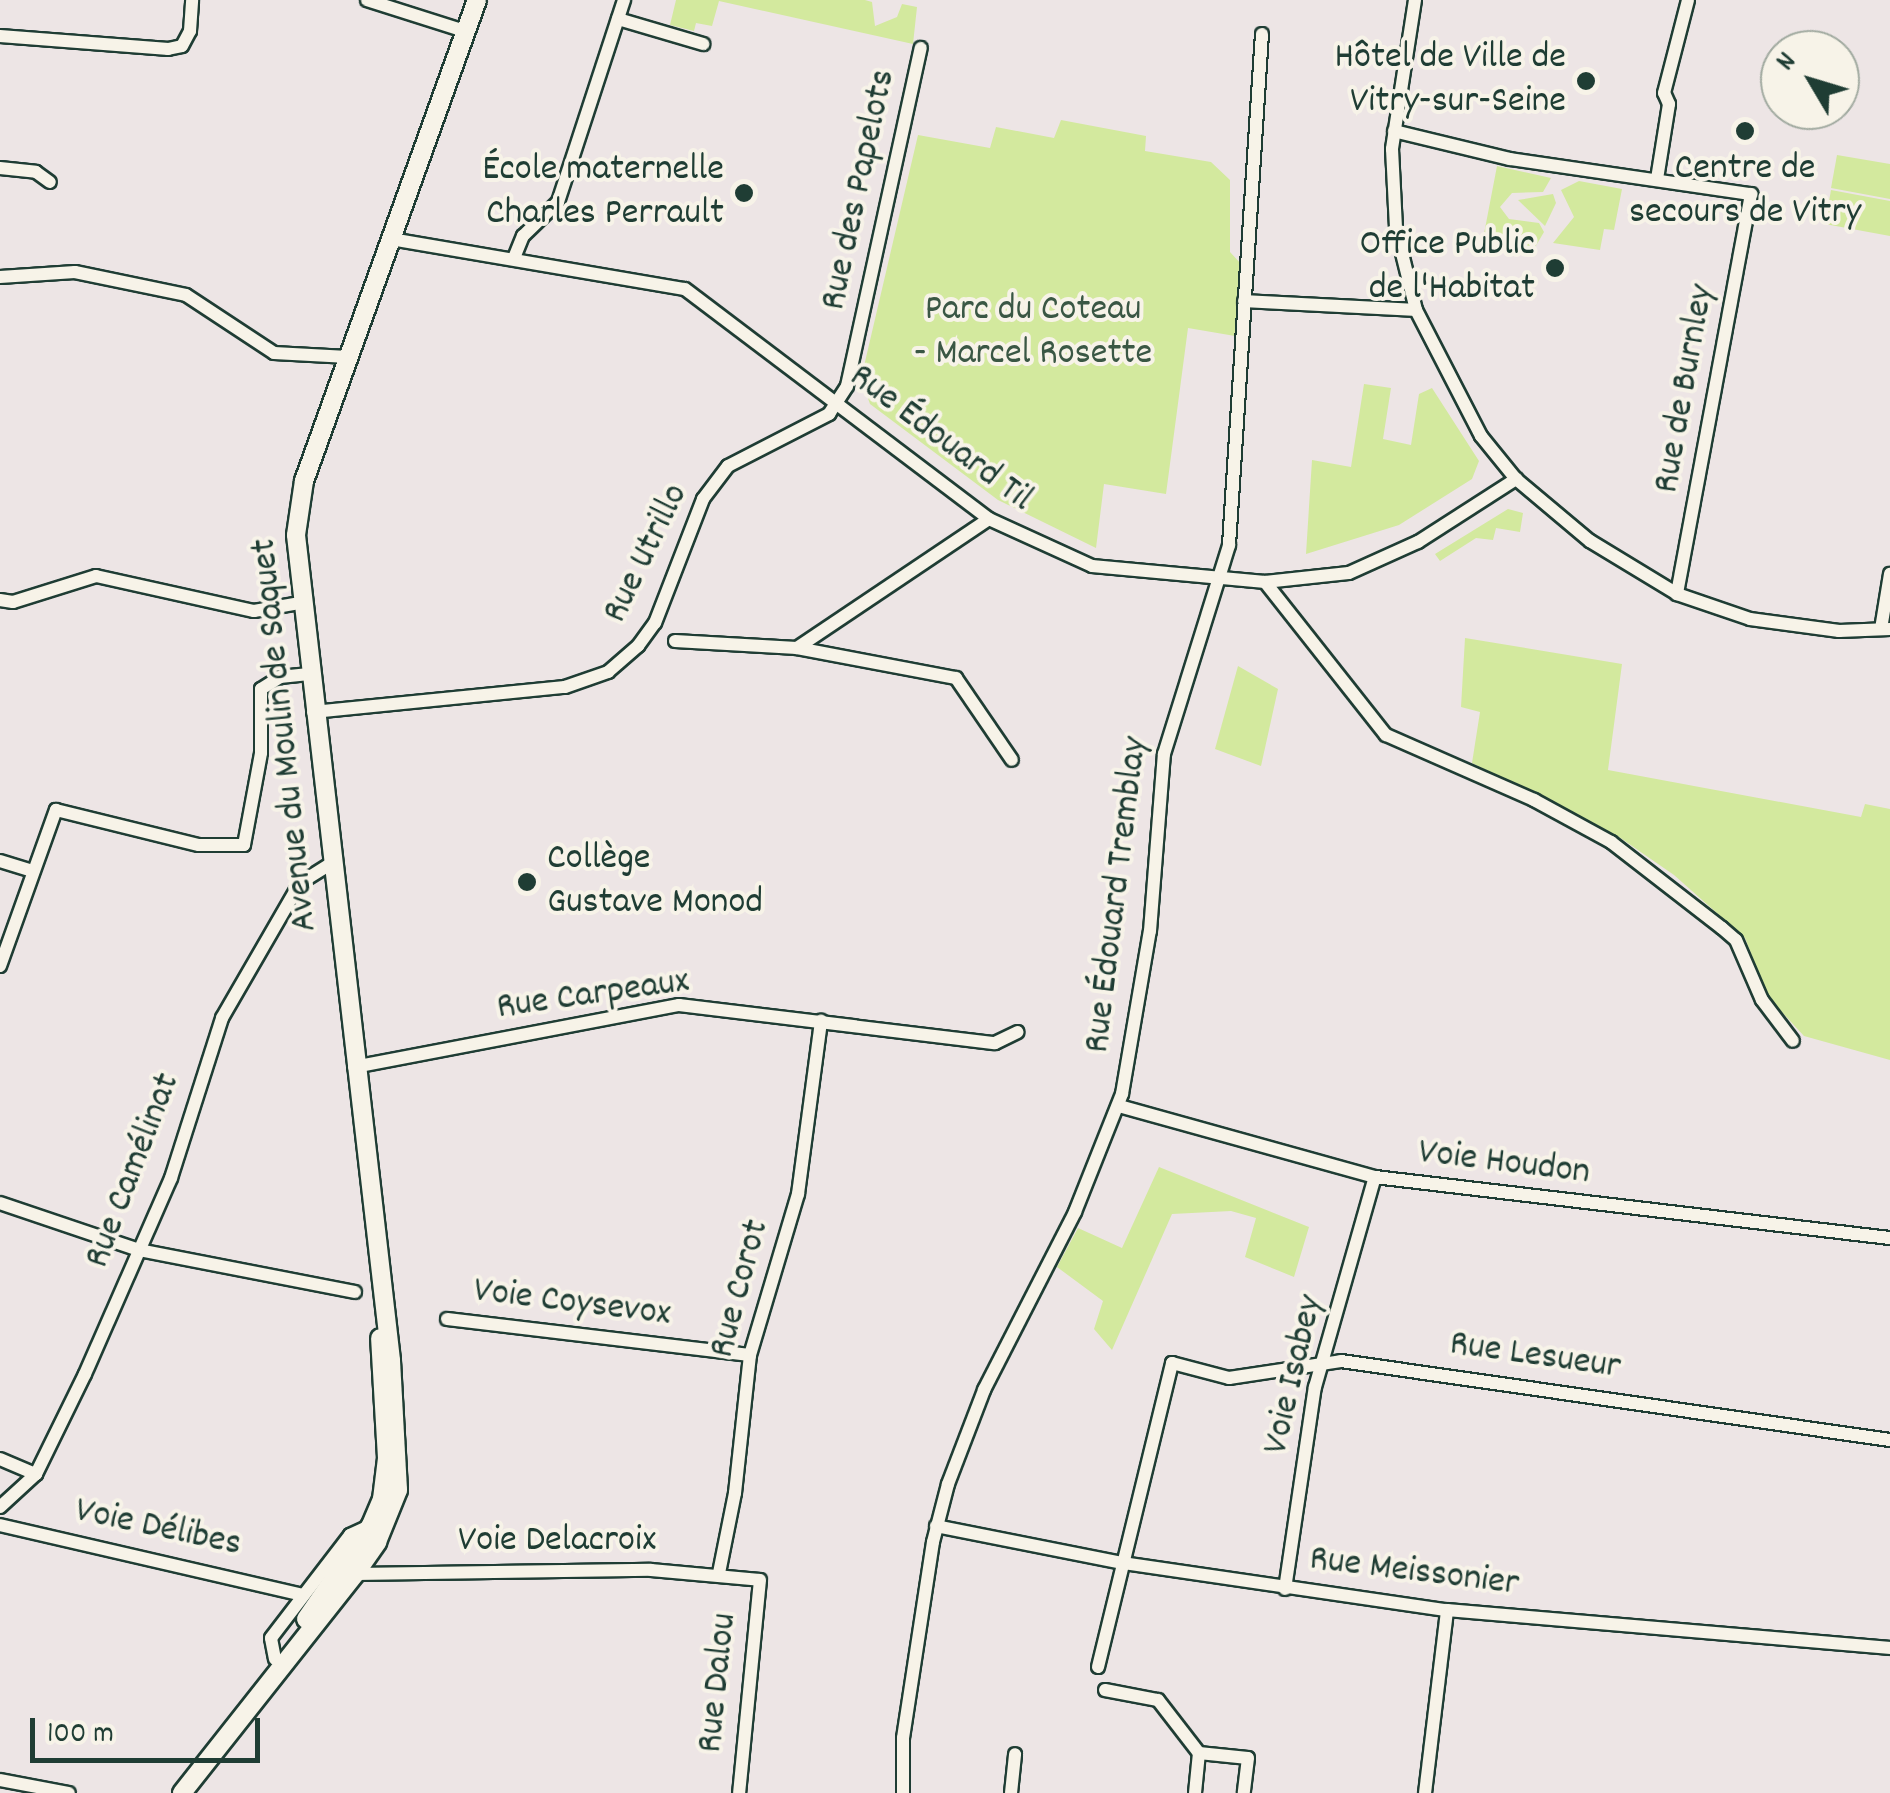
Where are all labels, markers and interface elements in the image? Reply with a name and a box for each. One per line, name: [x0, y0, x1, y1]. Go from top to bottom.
north arrow: [1760, 30, 1860, 130]
place label: Hôtel de Ville de Vitry-sur-Seine: [1335, 36, 1566, 125]
text: N: [1768, 45, 1808, 81]
street label: Rue des Papelots: [812, 66, 908, 314]
marker: Hôtel de Ville de Vitry-sur-Seine: [1575, 70, 1597, 92]
marker: Centre de secours de Vitry: [1734, 120, 1756, 142]
place label: Centre de secours de Vitry: [1629, 147, 1861, 236]
place label: École maternelle Charles Perrault: [482, 148, 724, 238]
marker: École maternelle Charles Perrault: [733, 182, 755, 204]
place label: Office Public de l'Habitat: [1360, 223, 1535, 312]
marker: Office Public de l'Habitat: [1544, 257, 1566, 279]
street label: Rue de Burnley: [1645, 281, 1727, 497]
park label: Parc du Coteau - Marcel Rosette: [914, 288, 1152, 378]
street label: Rue Édouard Til: [839, 355, 1041, 523]
street label: Rue Utrillo: [594, 477, 700, 631]
street label: Avenue du Moulin de Saquet: [243, 536, 329, 934]
street label: Rue Édouard Tremblay: [1076, 734, 1160, 1056]
place label: Collège Gustave Monod: [547, 837, 763, 926]
marker: Collège Gustave Monod: [516, 871, 538, 893]
street label: Rue Carpeaux: [494, 960, 692, 1032]
street label: Rue Camélinat: [76, 1067, 192, 1275]
street label: Voie Houdon: [1416, 1131, 1592, 1197]
street label: Rue Corot: [701, 1215, 781, 1363]
street label: Voie Coysevox: [471, 1269, 673, 1339]
street label: Voie Isabey: [1255, 1291, 1335, 1459]
street label: Rue Lesueur: [1447, 1322, 1623, 1392]
street label: Voie Délibes: [71, 1489, 245, 1569]
street label: Voie Delacroix: [458, 1519, 656, 1565]
street label: Rue Meissonier: [1307, 1538, 1521, 1608]
street label: Rue Dalou: [689, 1611, 749, 1755]
scale bar: [35, 1698, 265, 1760]
text: 100 m: [47, 1714, 114, 1757]

